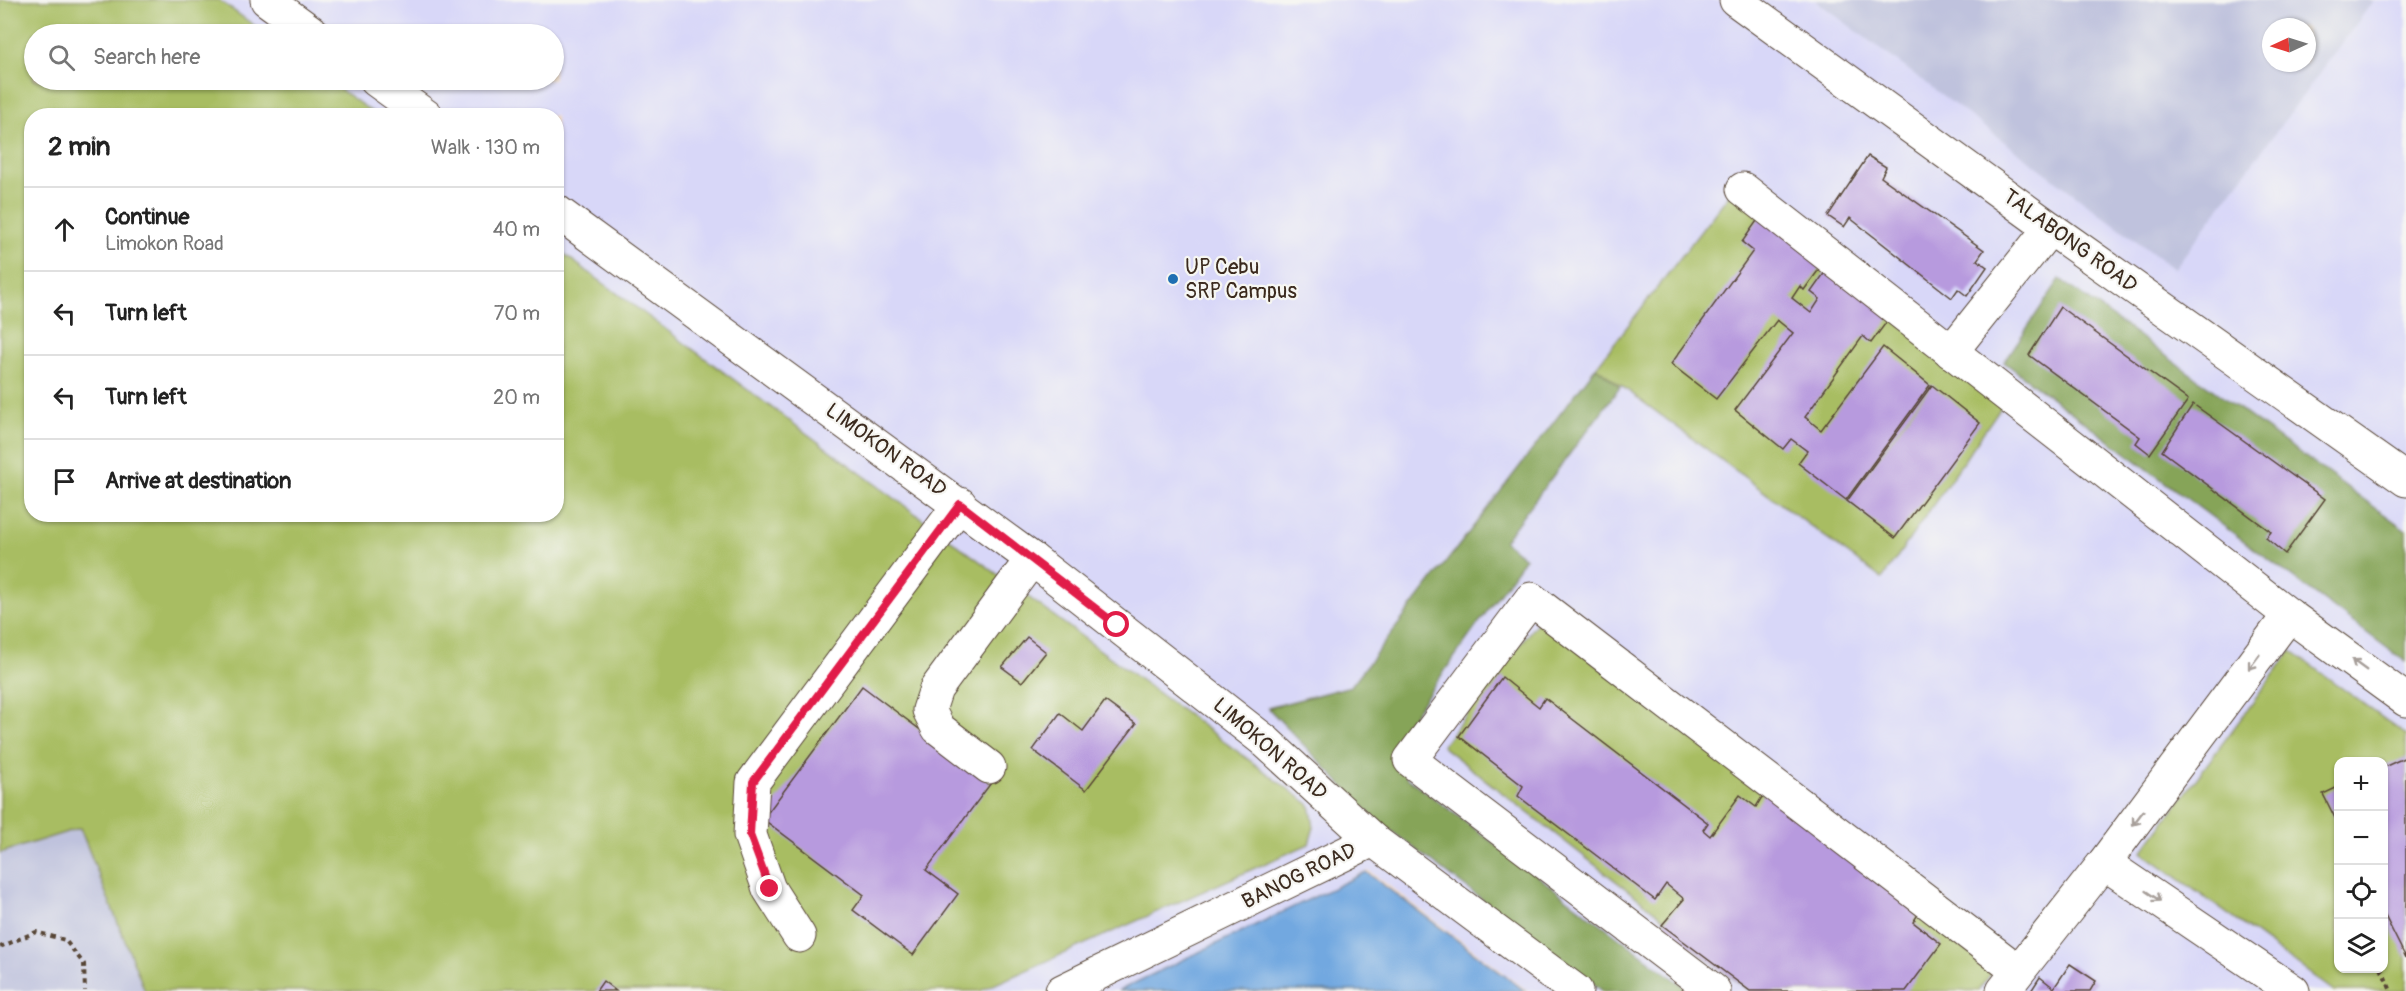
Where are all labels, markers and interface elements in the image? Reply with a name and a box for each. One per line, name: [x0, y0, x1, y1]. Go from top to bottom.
north arrow: [2262, 18, 2316, 72]
search box: [24, 24, 564, 90]
icon: search: [45, 41, 78, 74]
text: Search here: [93, 43, 200, 71]
text: 2 min: [48, 131, 110, 163]
text: Walk · 130 m: [431, 135, 540, 160]
street label: TALABONG ROAD: [1997, 183, 2143, 299]
text: Continue: [105, 203, 189, 231]
icon: ahead: [48, 213, 81, 246]
text: 40 m: [493, 217, 540, 242]
text: Limokon Road: [105, 231, 224, 256]
place label: UP Cebu SRP Campus: [1185, 254, 1297, 305]
marker: UP Cebu SRP Campus: [1166, 272, 1180, 286]
icon: left: [48, 297, 81, 330]
text: Turn left: [105, 299, 187, 327]
text: 70 m: [494, 301, 540, 326]
icon: left: [48, 381, 81, 414]
text: Turn left: [105, 383, 187, 411]
text: 20 m: [493, 385, 540, 410]
street label: LIMOKON ROAD: [820, 397, 952, 503]
icon: arrive: [48, 465, 81, 498]
text: Arrive at destination: [105, 467, 291, 495]
route start: [1103, 611, 1129, 637]
one-way arrow: [2248, 654, 2261, 670]
one-way arrow: [2351, 659, 2367, 671]
street label: LIMOKON ROAD: [1207, 692, 1333, 806]
map controls: [2334, 757, 2388, 973]
button: +: [2334, 757, 2388, 811]
one-way arrow: [2131, 810, 2144, 826]
button: −: [2334, 811, 2388, 865]
street label: BANOG ROAD: [1237, 837, 1361, 915]
button: locate: [2334, 865, 2388, 919]
route end: [756, 875, 782, 901]
one-way arrow: [2144, 890, 2160, 902]
button: layers: [2334, 919, 2388, 973]

